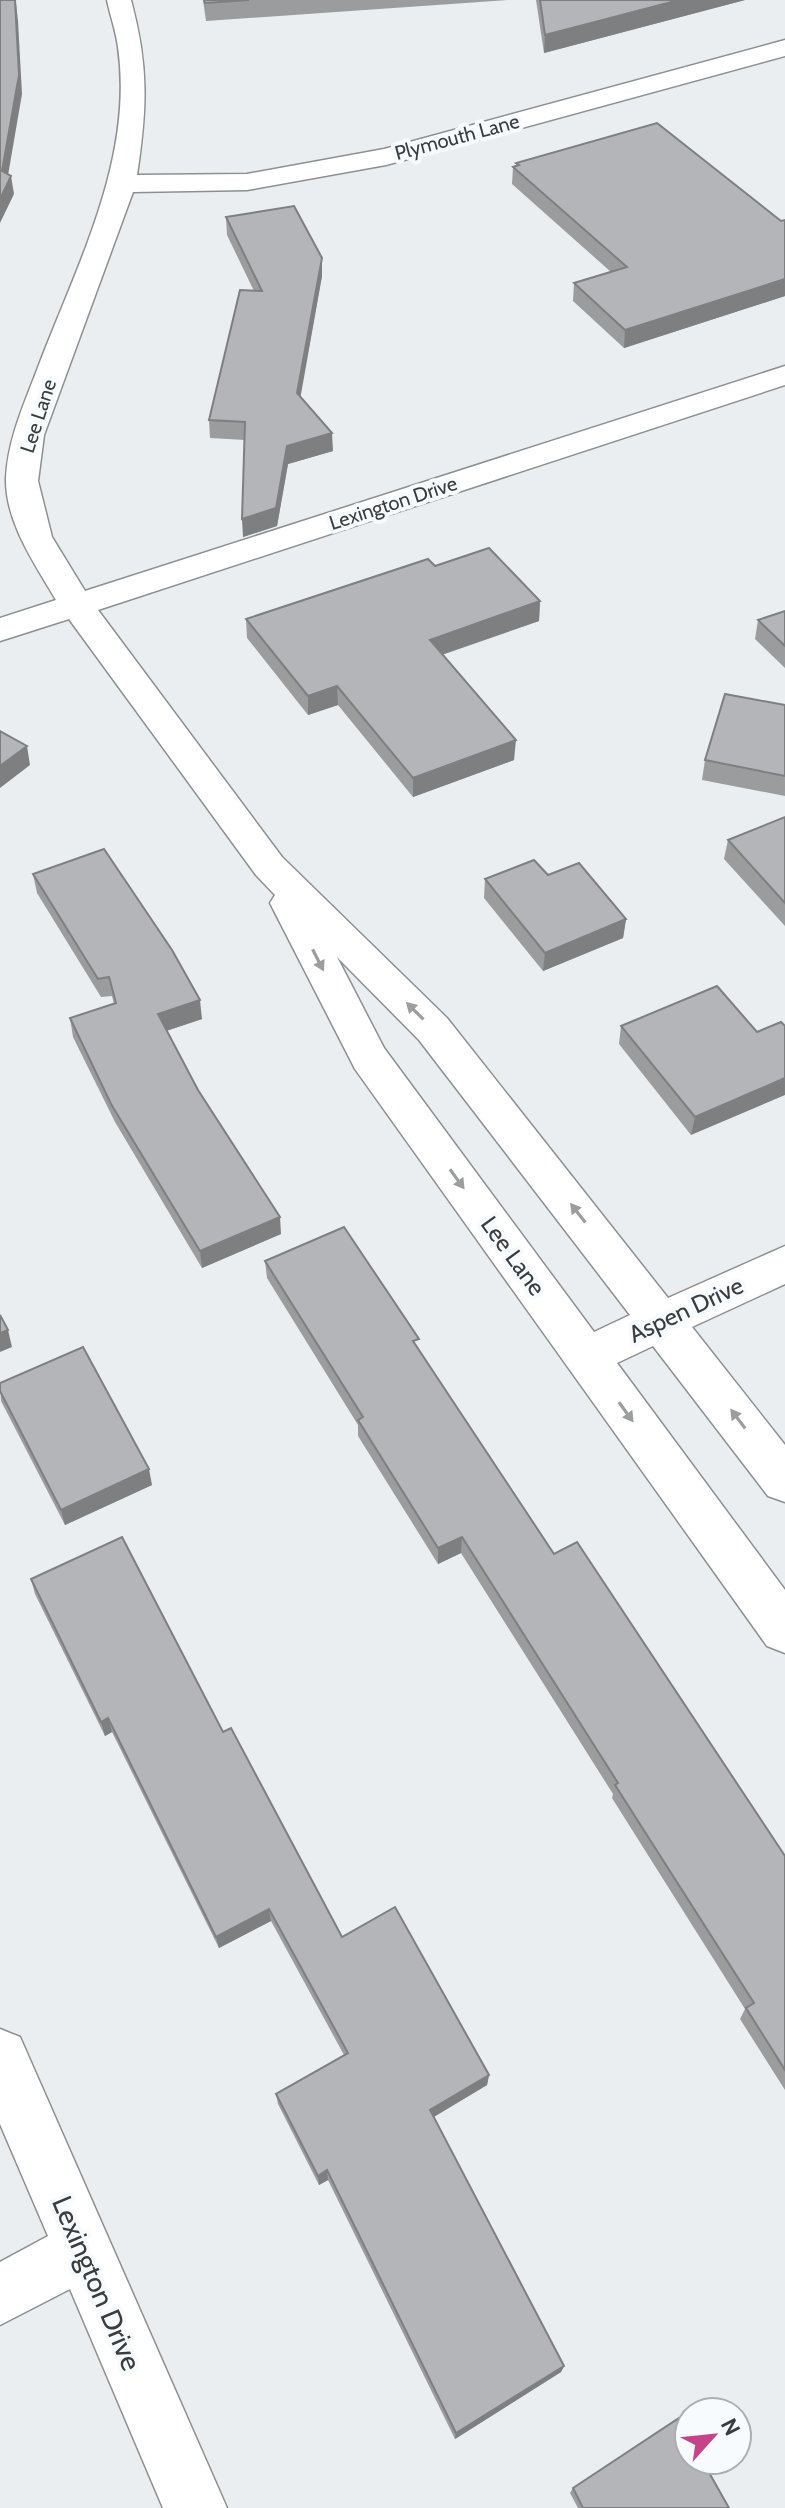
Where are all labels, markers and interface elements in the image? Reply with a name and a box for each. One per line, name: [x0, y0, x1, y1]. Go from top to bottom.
street label: Plymouth Lane: [392, 109, 522, 165]
street label: Lee Lane: [15, 376, 61, 456]
street label: Lexington Drive: [326, 471, 460, 535]
one-way arrow: [311, 948, 325, 971]
one-way arrow: [406, 1002, 425, 1021]
one-way arrow: [449, 1168, 464, 1189]
one-way arrow: [571, 1203, 587, 1223]
street label: Lee Lane: [475, 1210, 552, 1301]
street label: Aspen Drive: [624, 1270, 748, 1349]
one-way arrow: [618, 1401, 634, 1422]
one-way arrow: [730, 1409, 746, 1429]
street label: Lexington Drive: [45, 2191, 149, 2375]
north arrow: [673, 2396, 753, 2476]
text: N: [715, 2414, 746, 2440]

